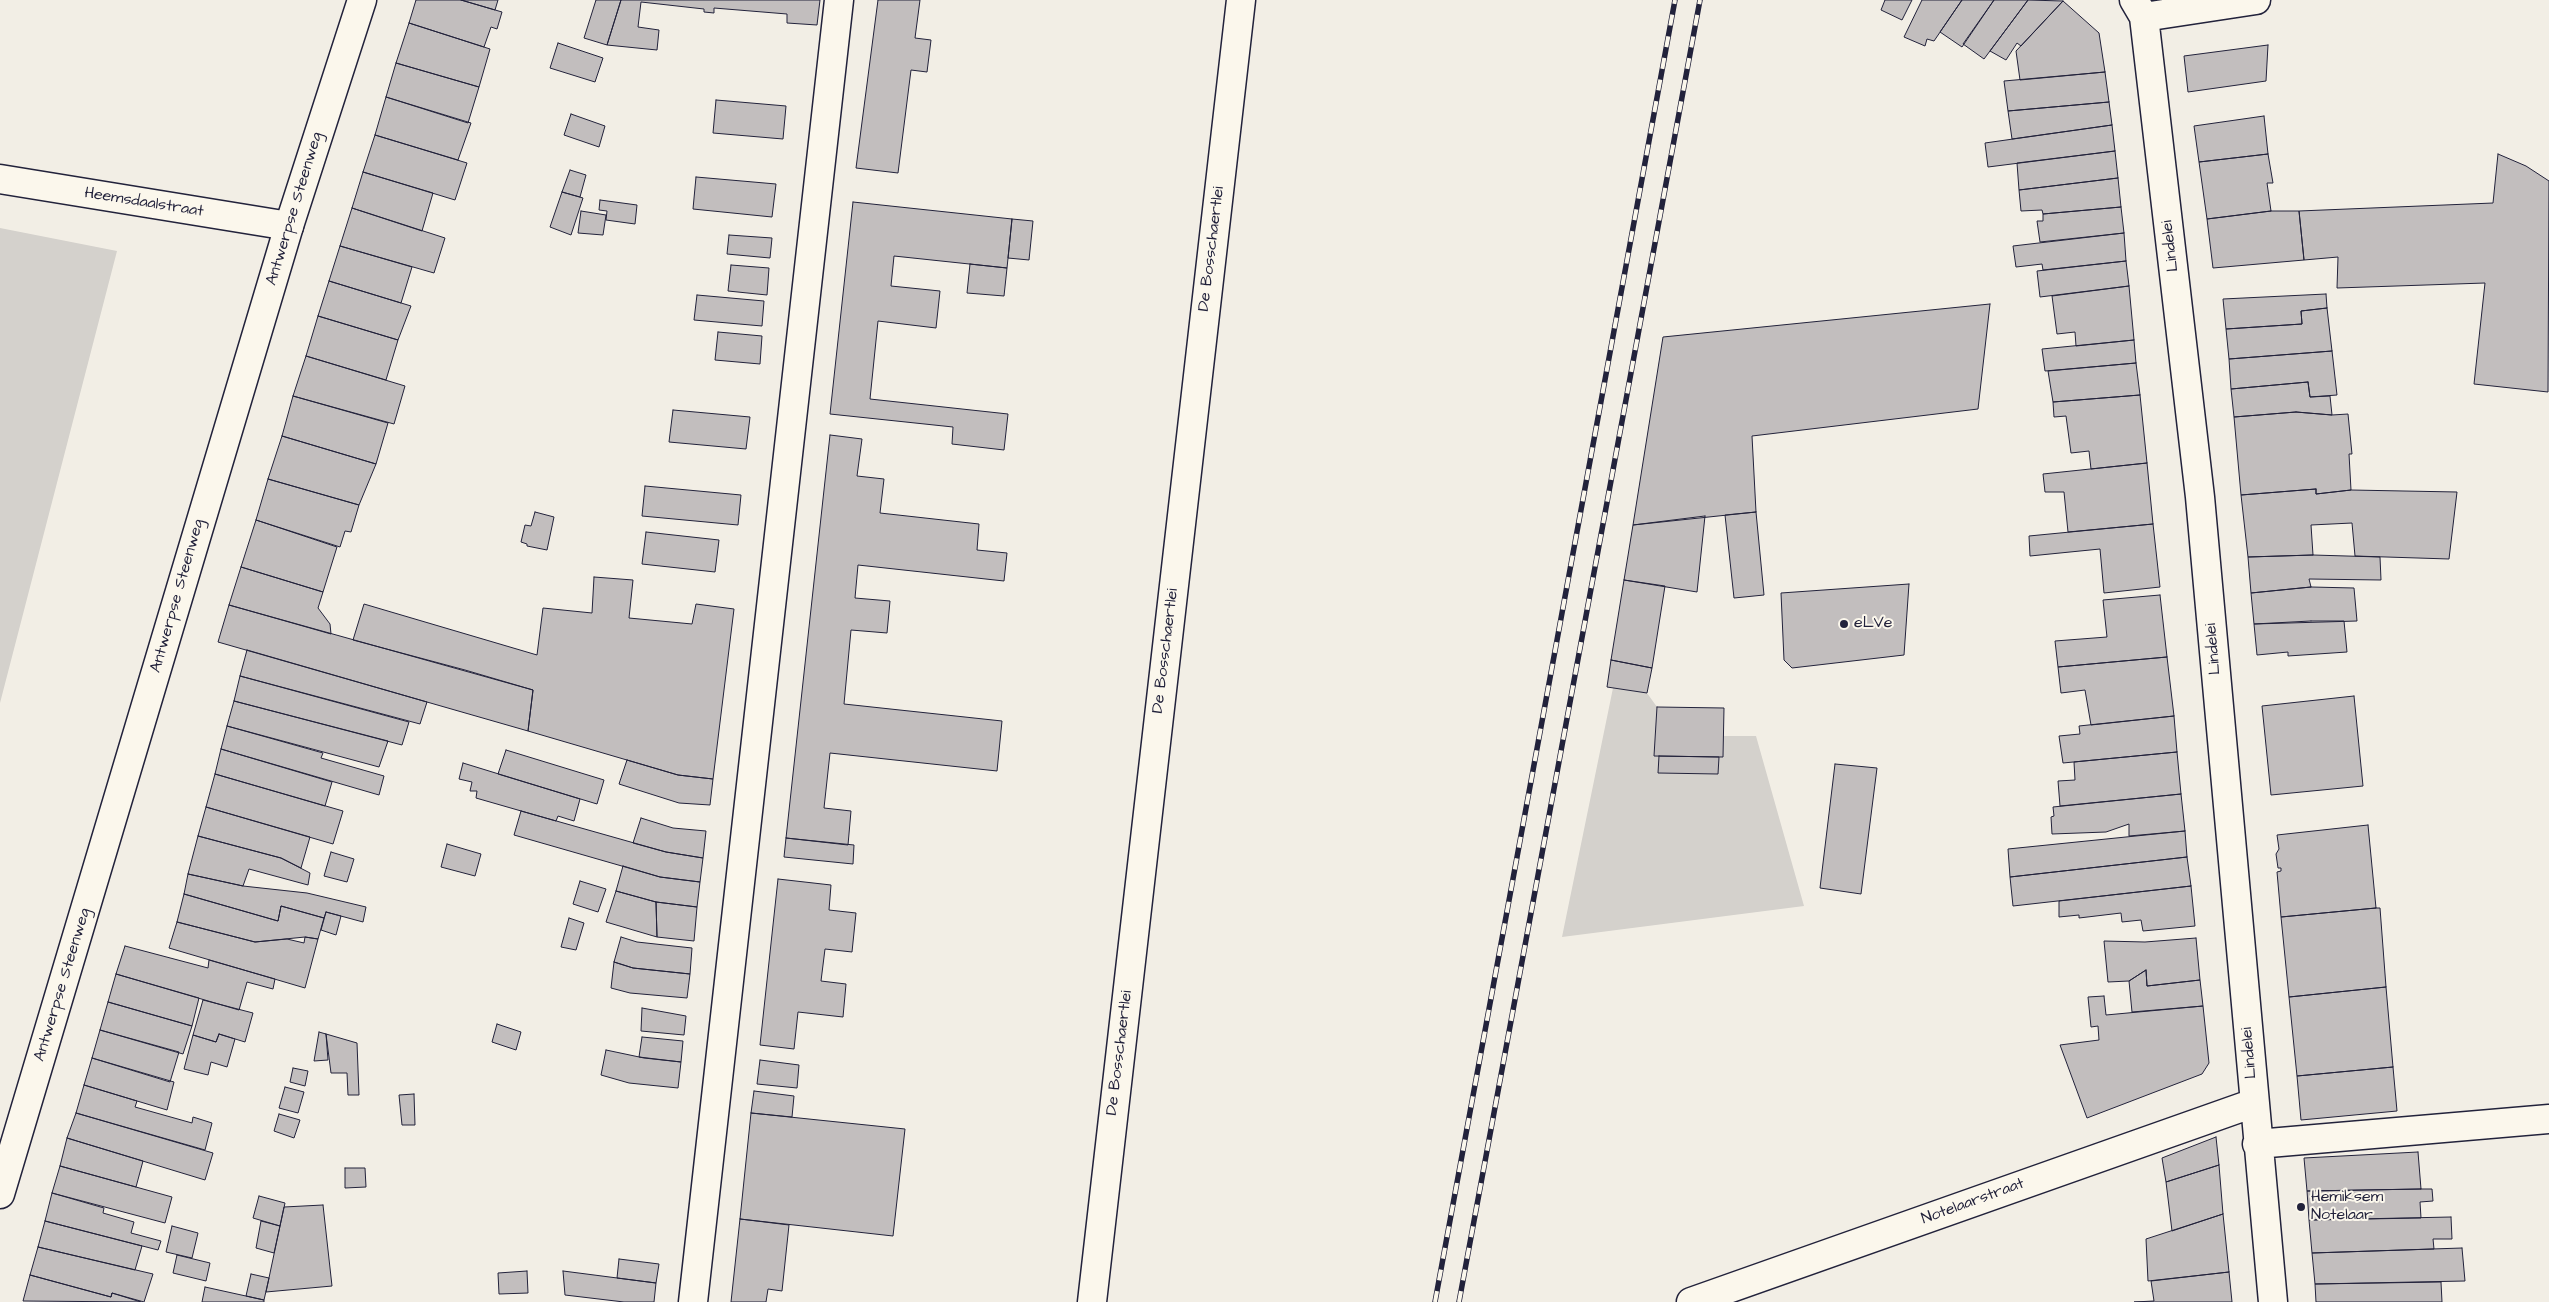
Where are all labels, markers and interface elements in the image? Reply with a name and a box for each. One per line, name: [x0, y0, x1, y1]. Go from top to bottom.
street label: Antwerpse Steenweg: [263, 130, 327, 288]
street label: Heemsdaalstraat: [83, 184, 205, 222]
street label: De Bosschaertlei: [1195, 185, 1229, 313]
street label: Lindelei: [2158, 219, 2184, 273]
street label: Antwerpse Steenweg: [147, 517, 209, 675]
street label: De Bosschaertlei: [1149, 587, 1183, 715]
place label: eLVe: [1854, 614, 1892, 634]
marker: eLVe: [1838, 618, 1850, 630]
street label: Lindelei: [2202, 622, 2226, 676]
street label: Antwerpse Steenweg: [31, 906, 95, 1064]
street label: De Bosschaertlei: [1103, 989, 1137, 1117]
street label: Lindelei: [2238, 1026, 2262, 1080]
street label: Notelaarstraat: [1919, 1175, 2027, 1229]
place label: Hemiksem Notelaar: [2311, 1188, 2383, 1226]
marker: Hemiksem Notelaar: [2295, 1201, 2307, 1213]

